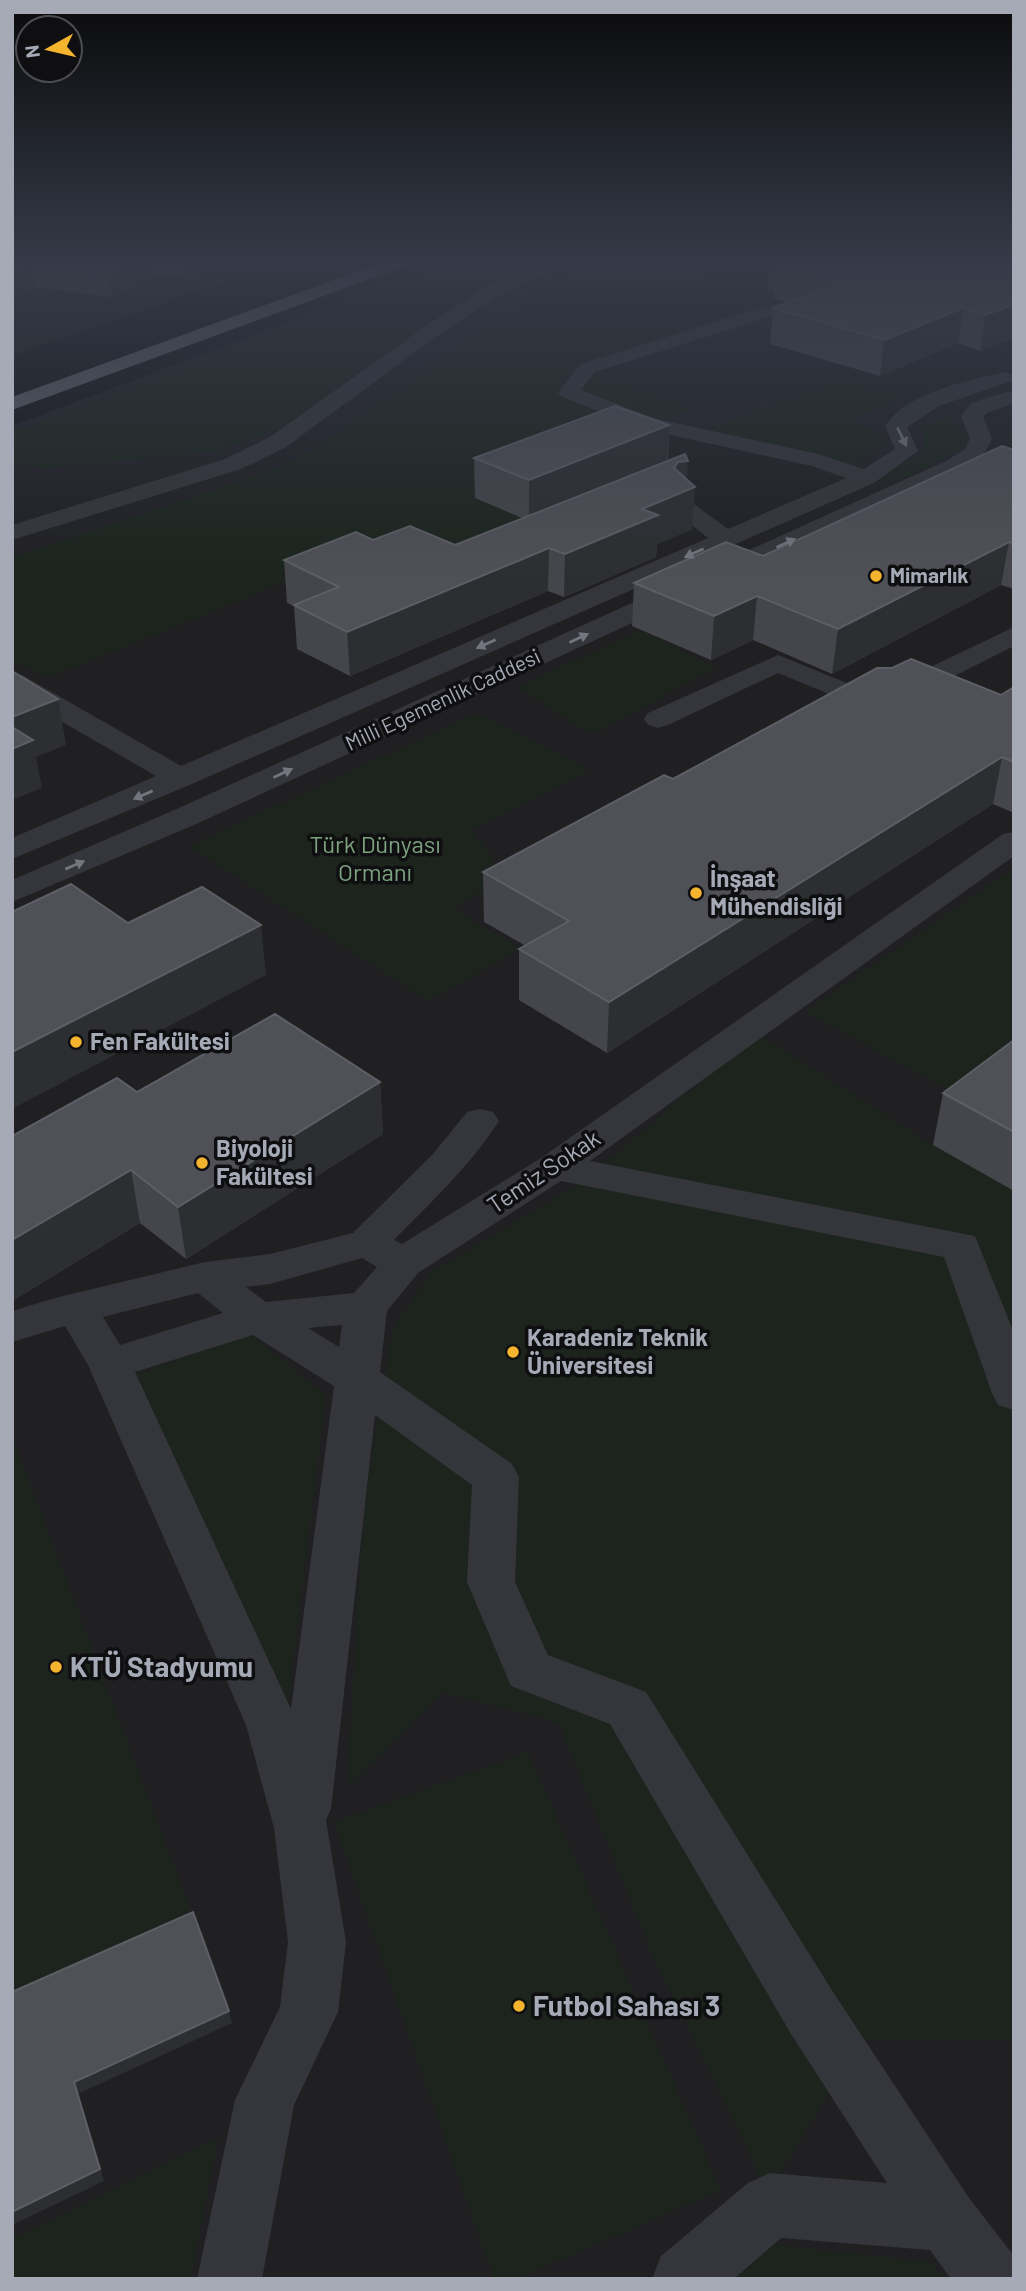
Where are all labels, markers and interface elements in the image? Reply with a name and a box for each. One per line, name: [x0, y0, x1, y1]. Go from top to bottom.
north arrow: [14, 14, 84, 84]
text: N: [19, 44, 44, 59]
one-way arrow: [896, 427, 907, 447]
one-way arrow: [776, 537, 796, 549]
one-way arrow: [684, 547, 704, 559]
place label: Mimarlık: [890, 562, 968, 587]
marker: Mimarlık: [868, 568, 884, 584]
one-way arrow: [569, 632, 589, 644]
one-way arrow: [475, 639, 496, 650]
street label: Milli Egemenlik Caddesi: [341, 642, 544, 755]
one-way arrow: [273, 767, 293, 779]
one-way arrow: [133, 789, 153, 801]
park label: Türk Dünyası Ormanı: [310, 829, 440, 886]
one-way arrow: [65, 859, 85, 871]
place label: İnşaat Mühendisliği: [710, 863, 843, 920]
marker: İnşaat Mühendisliği: [688, 885, 704, 901]
place label: Fen Fakültesi: [90, 1026, 230, 1055]
marker: Fen Fakültesi: [68, 1034, 84, 1050]
street label: Temiz Sokak: [481, 1123, 605, 1219]
place label: Biyoloji Fakültesi: [216, 1133, 313, 1190]
marker: Biyoloji Fakültesi: [194, 1155, 210, 1171]
place label: Karadeniz Teknik Üniversitesi: [527, 1322, 708, 1379]
marker: Karadeniz Teknik Üniversitesi: [505, 1344, 521, 1360]
place label: KTÜ Stadyumu: [70, 1649, 253, 1683]
marker: KTÜ Stadyumu: [48, 1659, 64, 1675]
place label: Futbol Sahası 3: [533, 1988, 720, 2022]
marker: Futbol Sahası 3: [511, 1998, 527, 2014]

